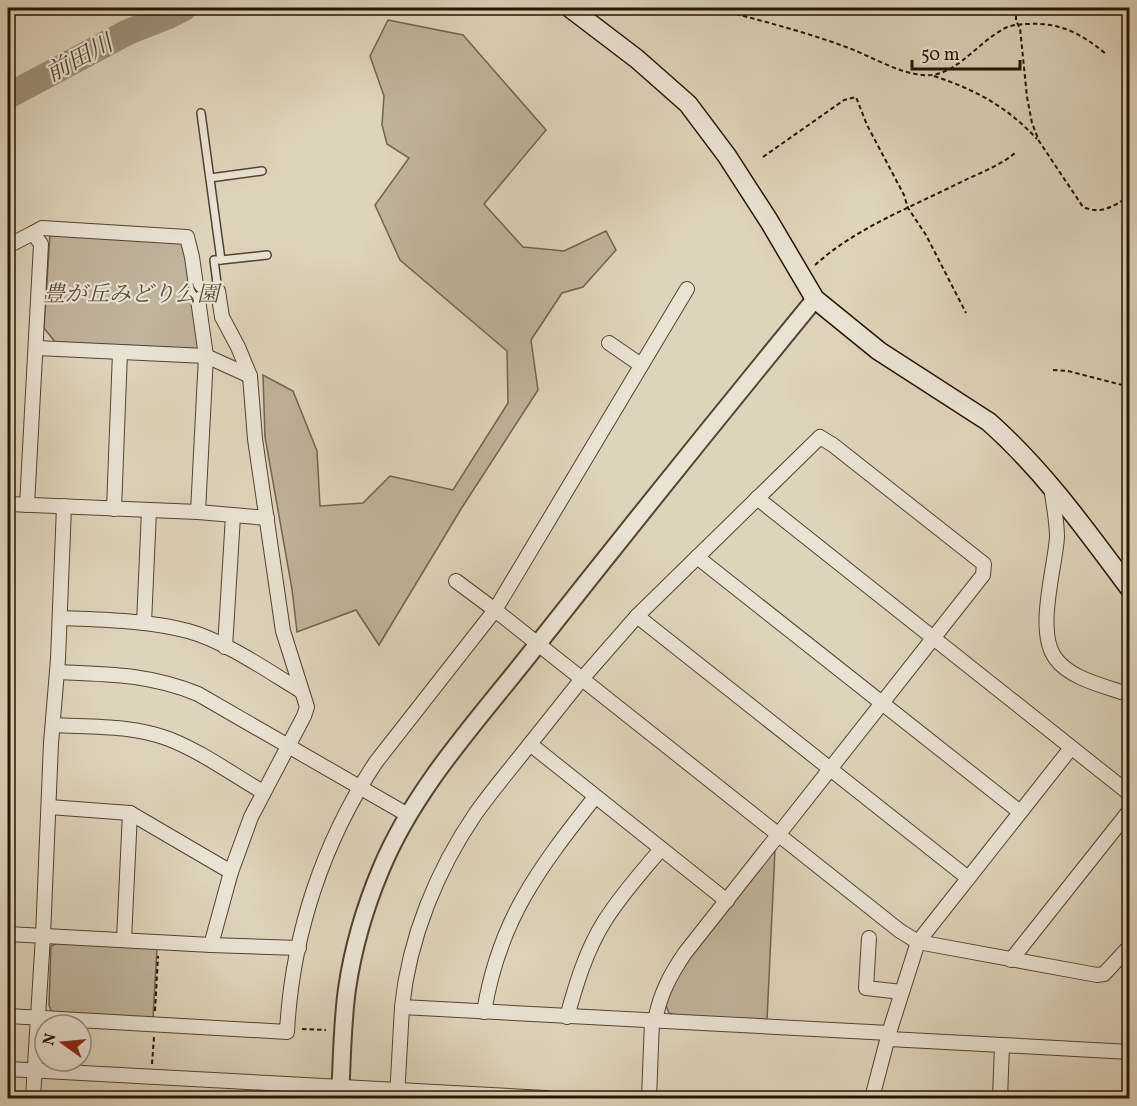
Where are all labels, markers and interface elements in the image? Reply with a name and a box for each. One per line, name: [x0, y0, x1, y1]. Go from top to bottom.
water label: 前田川: [40, 26, 122, 92]
scale bar: [912, 33, 1020, 71]
text: 50 m: [921, 43, 960, 68]
park label: 豊が丘みどり公園: [43, 280, 222, 311]
north arrow: [33, 1013, 93, 1073]
text: N: [38, 1031, 63, 1048]

